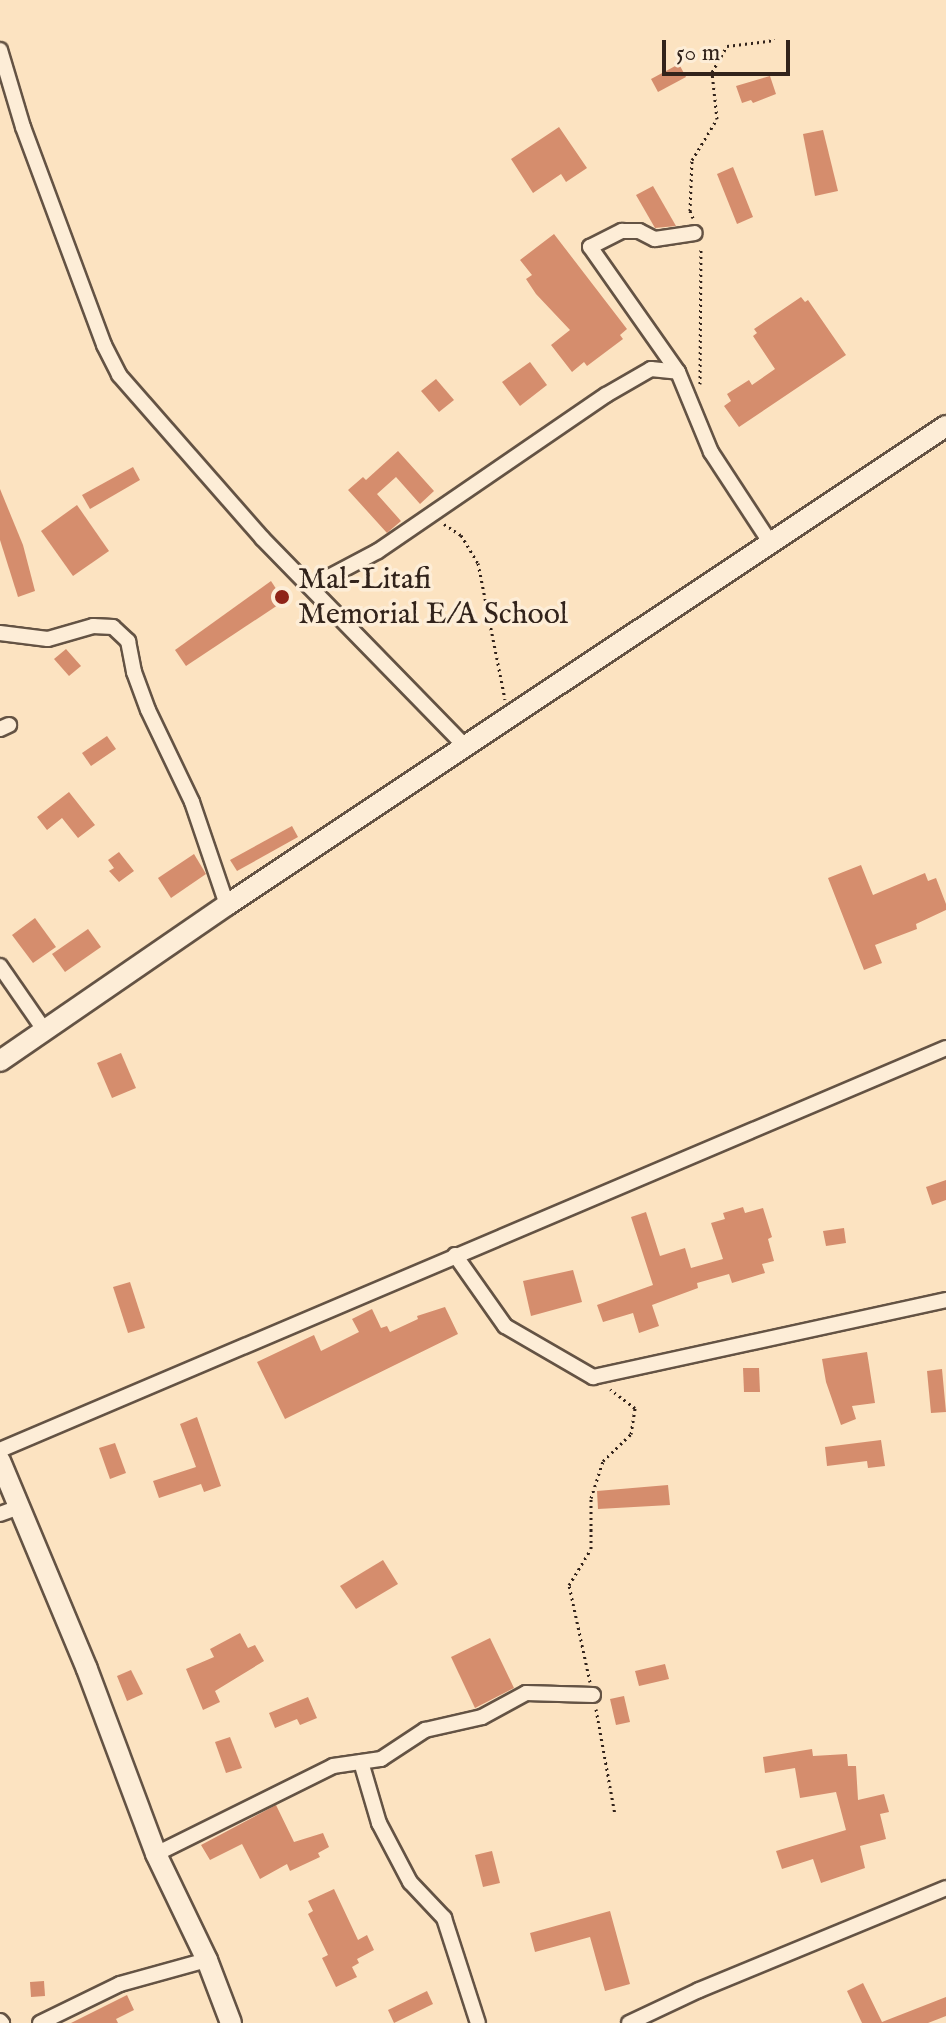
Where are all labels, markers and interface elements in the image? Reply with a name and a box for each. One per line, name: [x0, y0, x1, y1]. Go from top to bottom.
scale bar: [666, 24, 794, 74]
text: 50 m: [676, 38, 720, 69]
place label: Mal-Litafi Memorial E/A School: [298, 562, 568, 632]
marker: Mal-Litafi Memorial E/A School: [273, 588, 291, 606]

